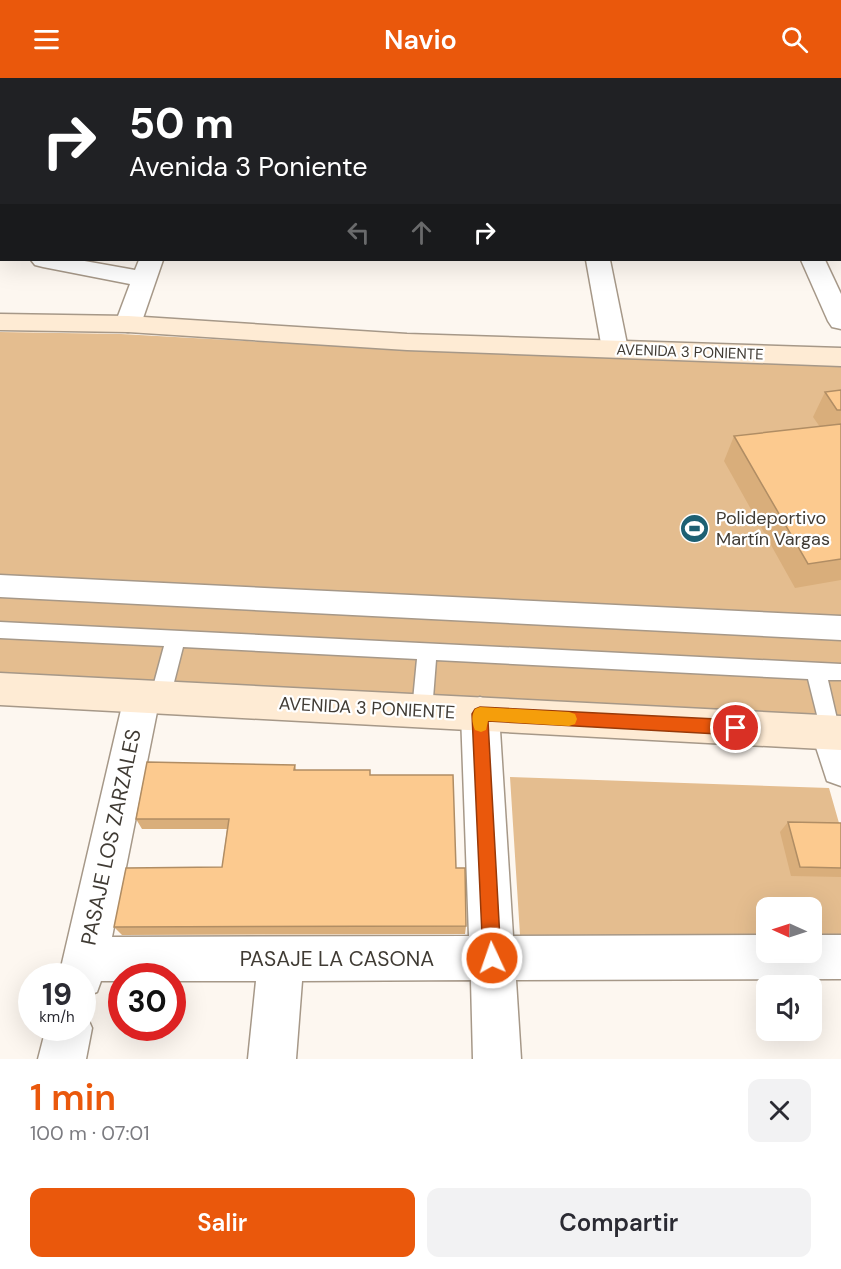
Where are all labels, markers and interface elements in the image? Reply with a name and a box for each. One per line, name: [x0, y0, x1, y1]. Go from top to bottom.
text: Navio: [384, 22, 457, 57]
icon: menu: [30, 23, 63, 56]
icon: search: [778, 23, 811, 56]
text: 50 m: [129, 96, 234, 151]
icon: right: [30, 102, 108, 180]
text: Avenida 3 Poniente: [129, 149, 368, 184]
icon: left: [342, 216, 375, 249]
icon: ahead: [405, 216, 438, 249]
icon: right: [468, 216, 501, 249]
street label: AVENIDA 3 PONIENTE: [616, 339, 764, 365]
place label: Polideportivo Martín Vargas: [716, 506, 830, 551]
sports icon: Polideportivo Martín Vargas: [679, 512, 711, 544]
street label: AVENIDA 3 PONIENTE: [278, 691, 456, 725]
pin: [710, 702, 761, 753]
icon: arrive: [719, 711, 752, 744]
street label: PASAJE LOS ZARZALES: [74, 726, 148, 948]
north arrow: [756, 897, 822, 963]
map controls: [756, 897, 822, 1041]
position arrow: [460, 926, 524, 990]
street label: PASAJE LA CASONA: [240, 945, 434, 973]
speed limit sign: 30: [108, 963, 186, 1041]
text: 19: [42, 975, 72, 1014]
button: sound: [756, 975, 822, 1041]
text: km/h: [39, 1007, 75, 1027]
text: 1 min: [30, 1074, 116, 1121]
button: close: [748, 1079, 811, 1142]
text: 100 m · 07:01: [30, 1120, 149, 1146]
button: Salir: [30, 1188, 415, 1257]
button: Compartir: [427, 1188, 811, 1257]

